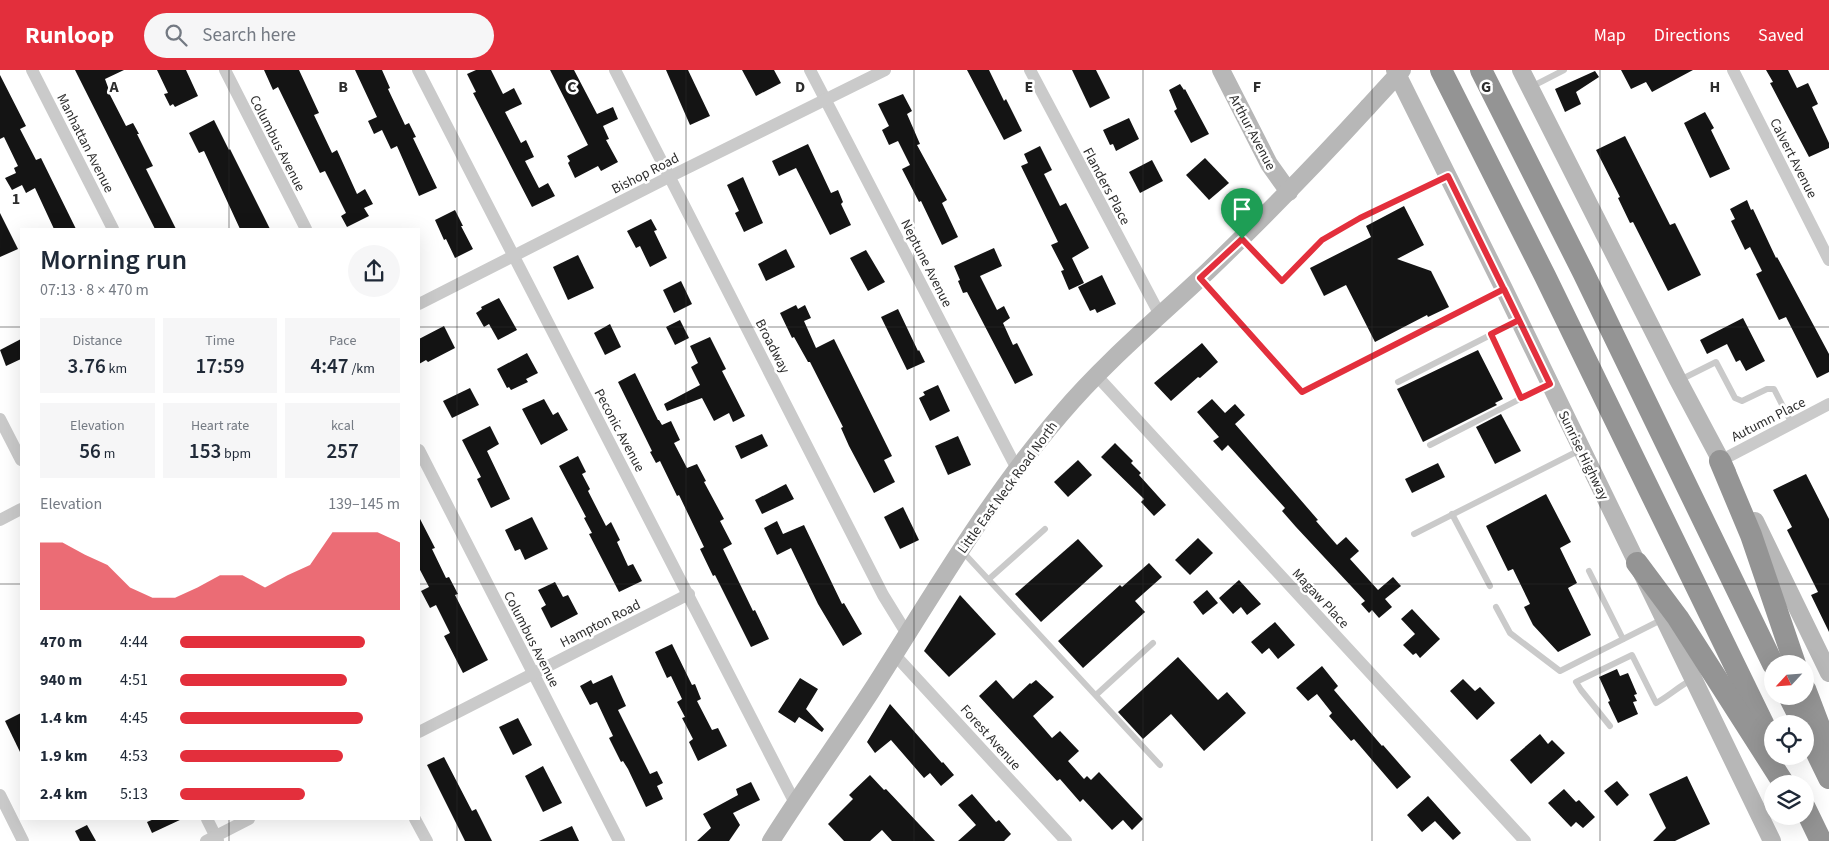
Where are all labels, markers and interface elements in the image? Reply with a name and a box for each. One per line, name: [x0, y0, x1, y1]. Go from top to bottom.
search box: [144, 13, 494, 58]
text: Runloop: [25, 18, 114, 53]
icon: search: [162, 21, 190, 49]
text: Search here: [202, 22, 296, 49]
text: Map: [1594, 23, 1626, 48]
text: Directions: [1654, 23, 1730, 48]
text: Saved: [1758, 23, 1804, 48]
text: A: [108, 76, 119, 98]
text: B: [338, 76, 348, 98]
text: C: [567, 76, 577, 98]
text: D: [795, 76, 805, 98]
text: E: [1025, 76, 1033, 98]
text: F: [1253, 76, 1261, 98]
text: G: [1481, 76, 1491, 98]
text: H: [1710, 76, 1720, 98]
street label: Manhattan Avenue: [51, 90, 119, 197]
street label: Arthur Avenue: [1224, 91, 1281, 174]
street label: Columbus Avenue: [244, 92, 310, 195]
street label: Calvert Avenue: [1764, 115, 1822, 202]
street label: Flanders Place: [1077, 144, 1135, 229]
street label: Bishop Road: [608, 148, 683, 199]
text: 1: [12, 188, 20, 210]
pin: [1221, 188, 1263, 239]
icon: arrive: [1228, 195, 1256, 223]
street label: Neptune Avenue: [895, 216, 957, 311]
text: Morning run: [40, 240, 187, 280]
button: share: [348, 245, 400, 297]
text: 07:13 · 8 × 470 m: [40, 279, 149, 301]
street label: Broadway: [750, 316, 795, 378]
text: Distance: [72, 331, 122, 351]
text: Time: [205, 331, 235, 351]
text: Pace: [329, 331, 356, 351]
text: 3.76: [68, 351, 106, 381]
text: 17:59: [196, 351, 244, 381]
text: 4:47: [310, 351, 349, 381]
text: km: [106, 359, 127, 379]
text: /km: [349, 359, 375, 379]
street label: Peconic Avenue: [589, 385, 649, 476]
street label: Autumn Place: [1728, 393, 1809, 447]
street label: Sunrise Highway: [1553, 407, 1614, 504]
text: Elevation: [70, 416, 125, 436]
text: Heart rate: [191, 416, 249, 436]
text: kcal: [331, 416, 354, 436]
street label: Little East Neck Road North: [953, 417, 1063, 558]
text: 56: [79, 436, 101, 466]
text: 153: [189, 436, 221, 466]
text: 257: [326, 436, 359, 466]
text: m: [101, 444, 115, 464]
text: bpm: [221, 444, 251, 464]
text: Elevation: [40, 493, 102, 515]
text: 139–145 m: [328, 493, 400, 515]
street label: Magaw Place: [1287, 564, 1353, 633]
street label: Columbus Avenue: [498, 588, 564, 691]
street label: Hampton Road: [557, 595, 644, 653]
text: 470 m: [40, 631, 82, 653]
text: 4:44: [120, 631, 148, 653]
north arrow: [1764, 655, 1814, 705]
map controls: [1764, 655, 1814, 825]
text: 940 m: [40, 669, 82, 691]
text: 4:51: [120, 669, 148, 691]
street label: Forest Avenue: [955, 700, 1025, 775]
text: 1.4 km: [40, 707, 87, 729]
text: 4:45: [120, 707, 148, 729]
button: locate: [1764, 715, 1814, 765]
text: 1.9 km: [40, 745, 87, 767]
text: 4:53: [120, 745, 148, 767]
button: layers: [1764, 775, 1814, 825]
text: 2.4 km: [40, 783, 87, 805]
text: 5:13: [120, 783, 148, 805]

